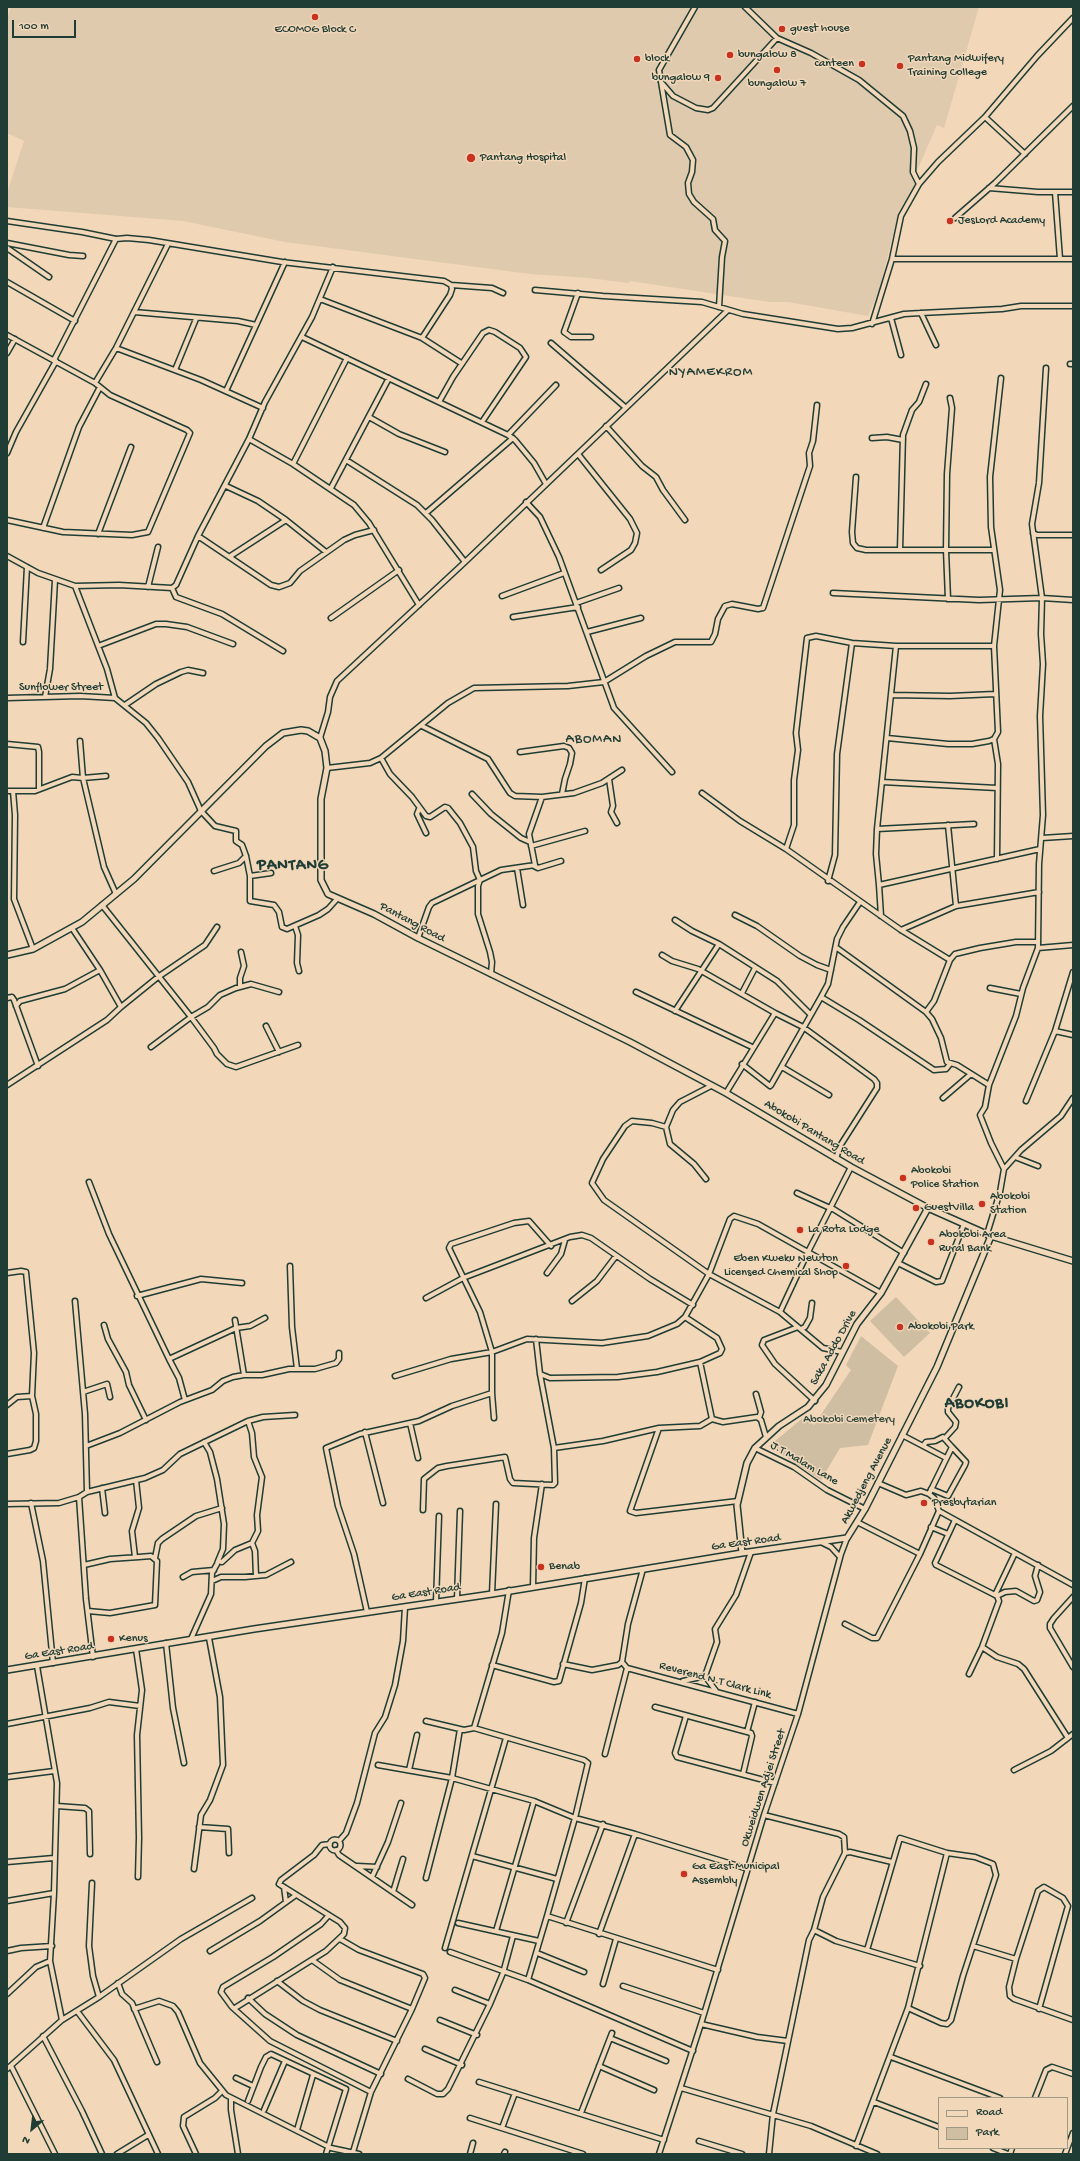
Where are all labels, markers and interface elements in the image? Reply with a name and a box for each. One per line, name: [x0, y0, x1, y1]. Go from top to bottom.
scale bar: [14, 12, 78, 38]
marker: ECOMOG Block C: [310, 12, 320, 22]
text: 100 m: [19, 20, 49, 34]
place label: guest house: [790, 22, 850, 36]
place label: ECOMOG Block C: [275, 23, 355, 37]
marker: guest house: [777, 24, 787, 34]
place label: bungalow 8: [738, 48, 797, 62]
marker: bungalow 8: [725, 50, 735, 60]
place label: block: [645, 52, 670, 66]
place label: Pantang Midwifery Training College: [908, 52, 1004, 80]
marker: block: [632, 54, 642, 64]
place label: canteen: [815, 57, 854, 71]
marker: canteen: [857, 59, 867, 69]
marker: Pantang Midwifery Training College: [895, 61, 905, 71]
marker: bungalow 7: [772, 65, 782, 75]
place label: bungalow 9: [652, 71, 710, 85]
marker: bungalow 9: [713, 73, 723, 83]
place label: bungalow 7: [748, 77, 806, 91]
place label: Pantang Hospital: [480, 151, 566, 165]
marker: Pantang Hospital: [465, 152, 477, 164]
place label: JesLord Academy: [958, 214, 1045, 228]
marker: JesLord Academy: [945, 216, 955, 226]
district label: NYAMEKROM: [669, 365, 753, 381]
street label: Sunflower Street: [19, 681, 103, 695]
district label: ABOMAN: [566, 732, 622, 748]
district label: PANTANG: [257, 857, 329, 877]
street label: Pantang Road: [377, 900, 447, 946]
street label: Abokobi Pantang Road: [761, 1097, 867, 1169]
place label: Abokobi Police Station: [911, 1164, 979, 1192]
marker: Abokobi Police Station: [898, 1173, 908, 1183]
place label: Abokobi Station: [990, 1190, 1030, 1218]
marker: Abokobi Station: [977, 1199, 987, 1209]
place label: GuestVilla: [924, 1201, 974, 1215]
marker: GuestVilla: [911, 1203, 921, 1213]
place label: La Rota Lodge: [808, 1223, 879, 1237]
marker: La Rota Lodge: [795, 1225, 805, 1235]
place label: Abokobi Area Rural Bank: [939, 1228, 1006, 1256]
marker: Abokobi Area Rural Bank: [926, 1237, 936, 1247]
place label: Eben Kweku Newton Licensed Chemical Shop: [724, 1252, 838, 1280]
marker: Eben Kweku Newton Licensed Chemical Shop: [841, 1261, 851, 1271]
street label: Saka Addo Drive: [807, 1308, 861, 1388]
place label: Abokobi Park: [908, 1320, 974, 1334]
marker: Abokobi Park: [895, 1322, 905, 1332]
district label: ABOKOBI: [945, 1395, 1009, 1415]
park label: Abokobi Cemetery: [803, 1413, 895, 1427]
street label: Akwedjeng Avenue: [838, 1435, 896, 1527]
street label: J.T Malam Lane: [767, 1439, 841, 1489]
place label: Presbytarian: [932, 1496, 996, 1510]
marker: Presbytarian: [919, 1498, 929, 1508]
street label: Ga East Road: [711, 1531, 781, 1555]
place label: Benab: [549, 1560, 580, 1574]
marker: Benab: [536, 1562, 546, 1572]
street label: Ga East Road: [391, 1580, 461, 1606]
place label: Kenus: [119, 1632, 148, 1646]
marker: Kenus: [106, 1634, 116, 1644]
street label: Ga East Road: [24, 1639, 94, 1665]
street label: Reverend N.T Clark Link: [657, 1659, 773, 1703]
street label: Okweidwen Adjei Street: [738, 1727, 790, 1849]
place label: Ga East Municipal Assembly: [692, 1860, 780, 1888]
marker: Ga East Municipal Assembly: [679, 1869, 689, 1879]
legend: [938, 2097, 1068, 2149]
text: Road: [976, 2106, 1002, 2120]
north arrow: [12, 2109, 52, 2149]
text: Park: [976, 2126, 999, 2140]
text: N: [20, 2133, 32, 2147]

